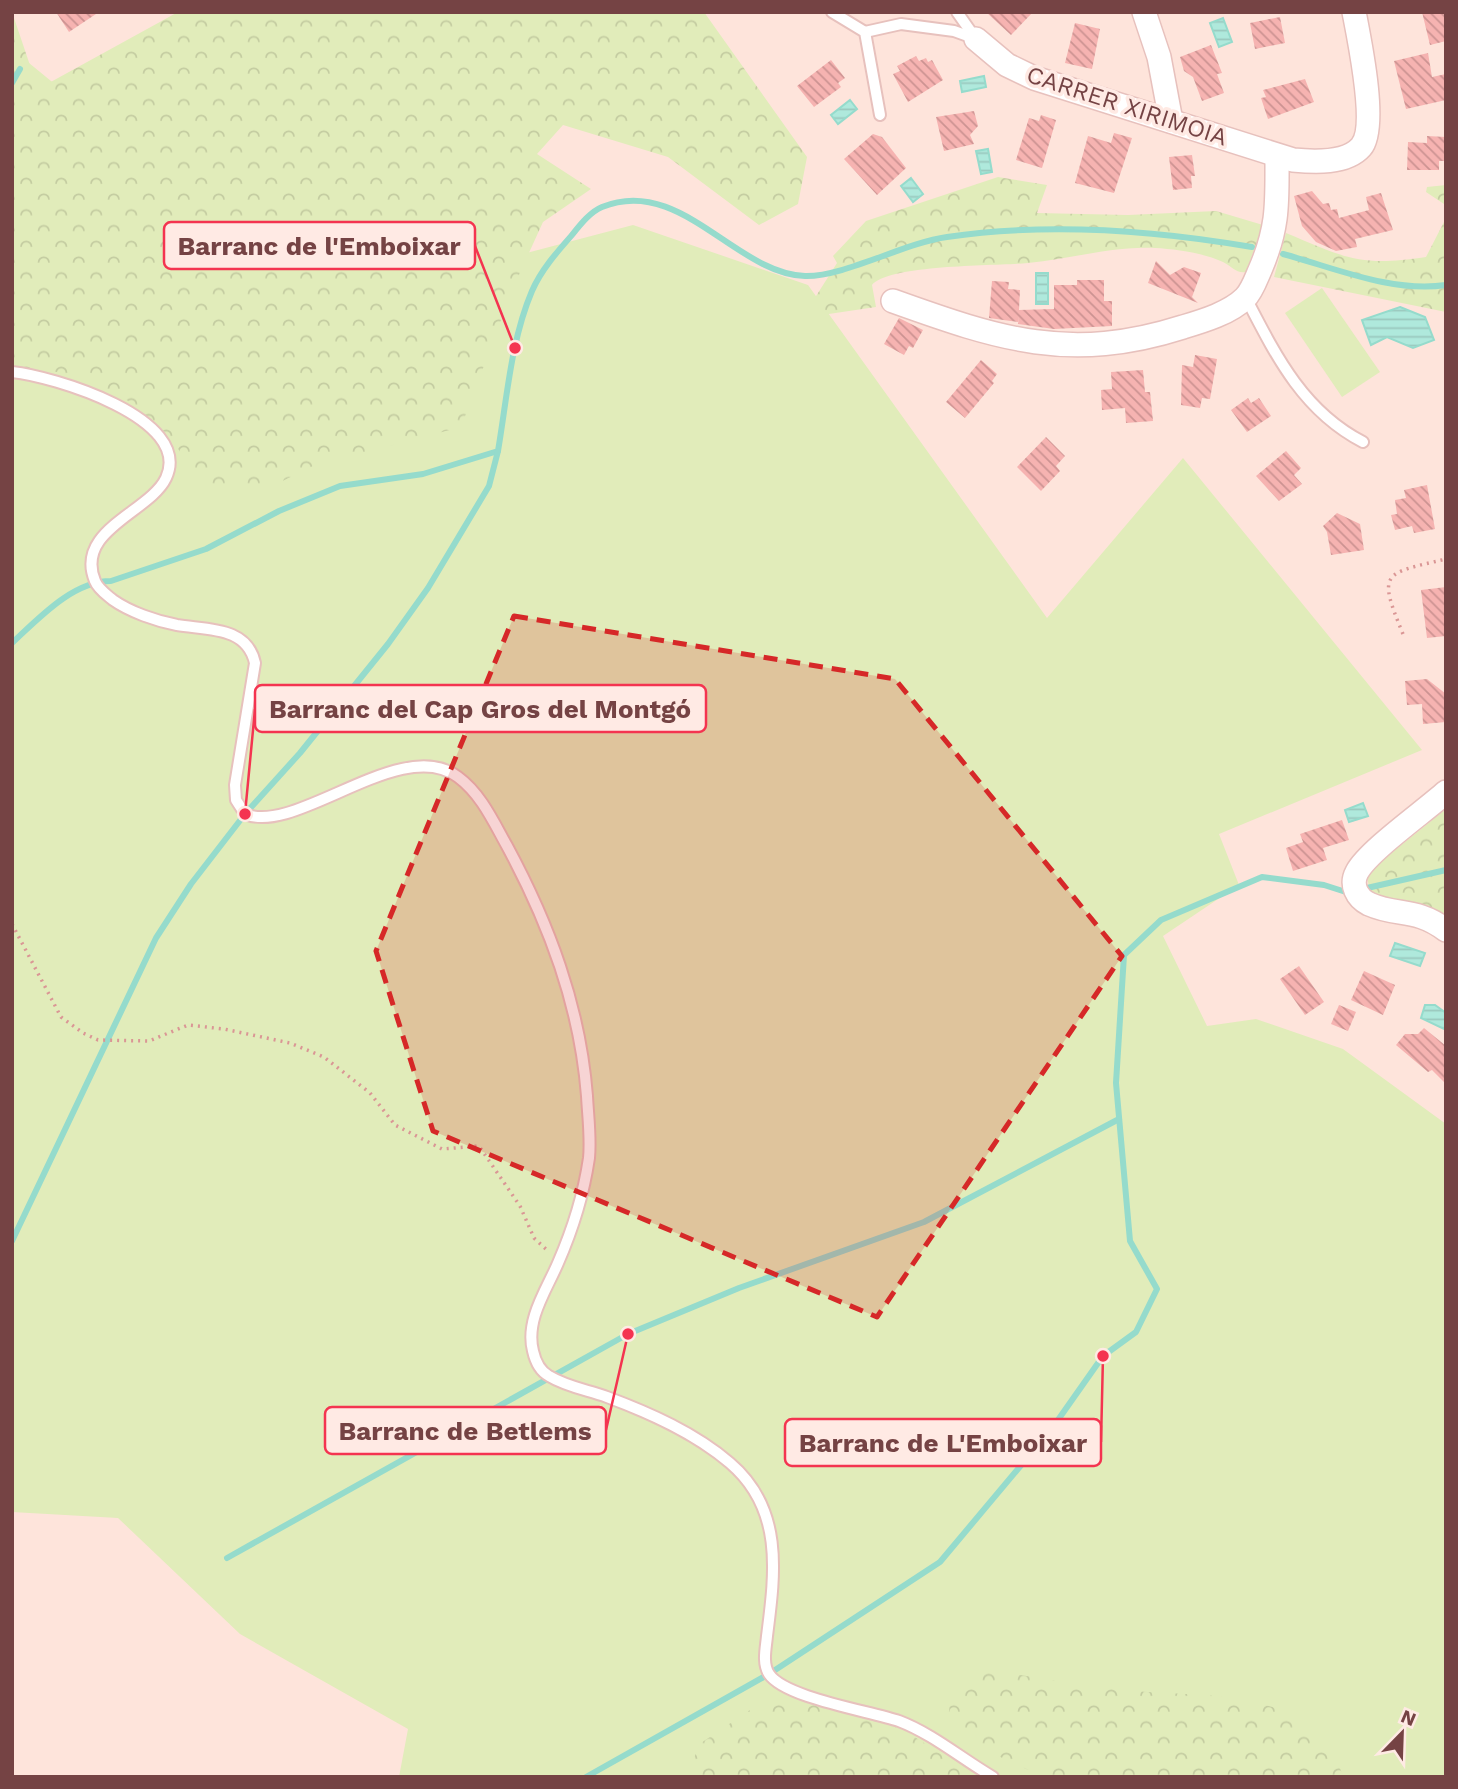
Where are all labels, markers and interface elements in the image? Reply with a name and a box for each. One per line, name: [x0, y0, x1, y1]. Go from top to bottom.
street label: CARRER XIRIMOIA: [1023, 60, 1231, 152]
callout: Barranc de l'Emboixar: [164, 222, 475, 269]
text: Barranc de l'Emboixar: [177, 231, 461, 261]
callout: Barranc del Cap Gros del Montgó: [255, 685, 706, 732]
text: Barranc del Cap Gros del Montgó: [269, 694, 691, 724]
callout: Barranc de Betlems: [325, 1407, 606, 1454]
text: Barranc de Betlems: [338, 1416, 592, 1446]
callout: Barranc de L'Emboixar: [785, 1419, 1101, 1466]
text: Barranc de L'Emboixar: [799, 1428, 1088, 1458]
north arrow: [1367, 1698, 1437, 1768]
text: N: [1397, 1704, 1419, 1731]

